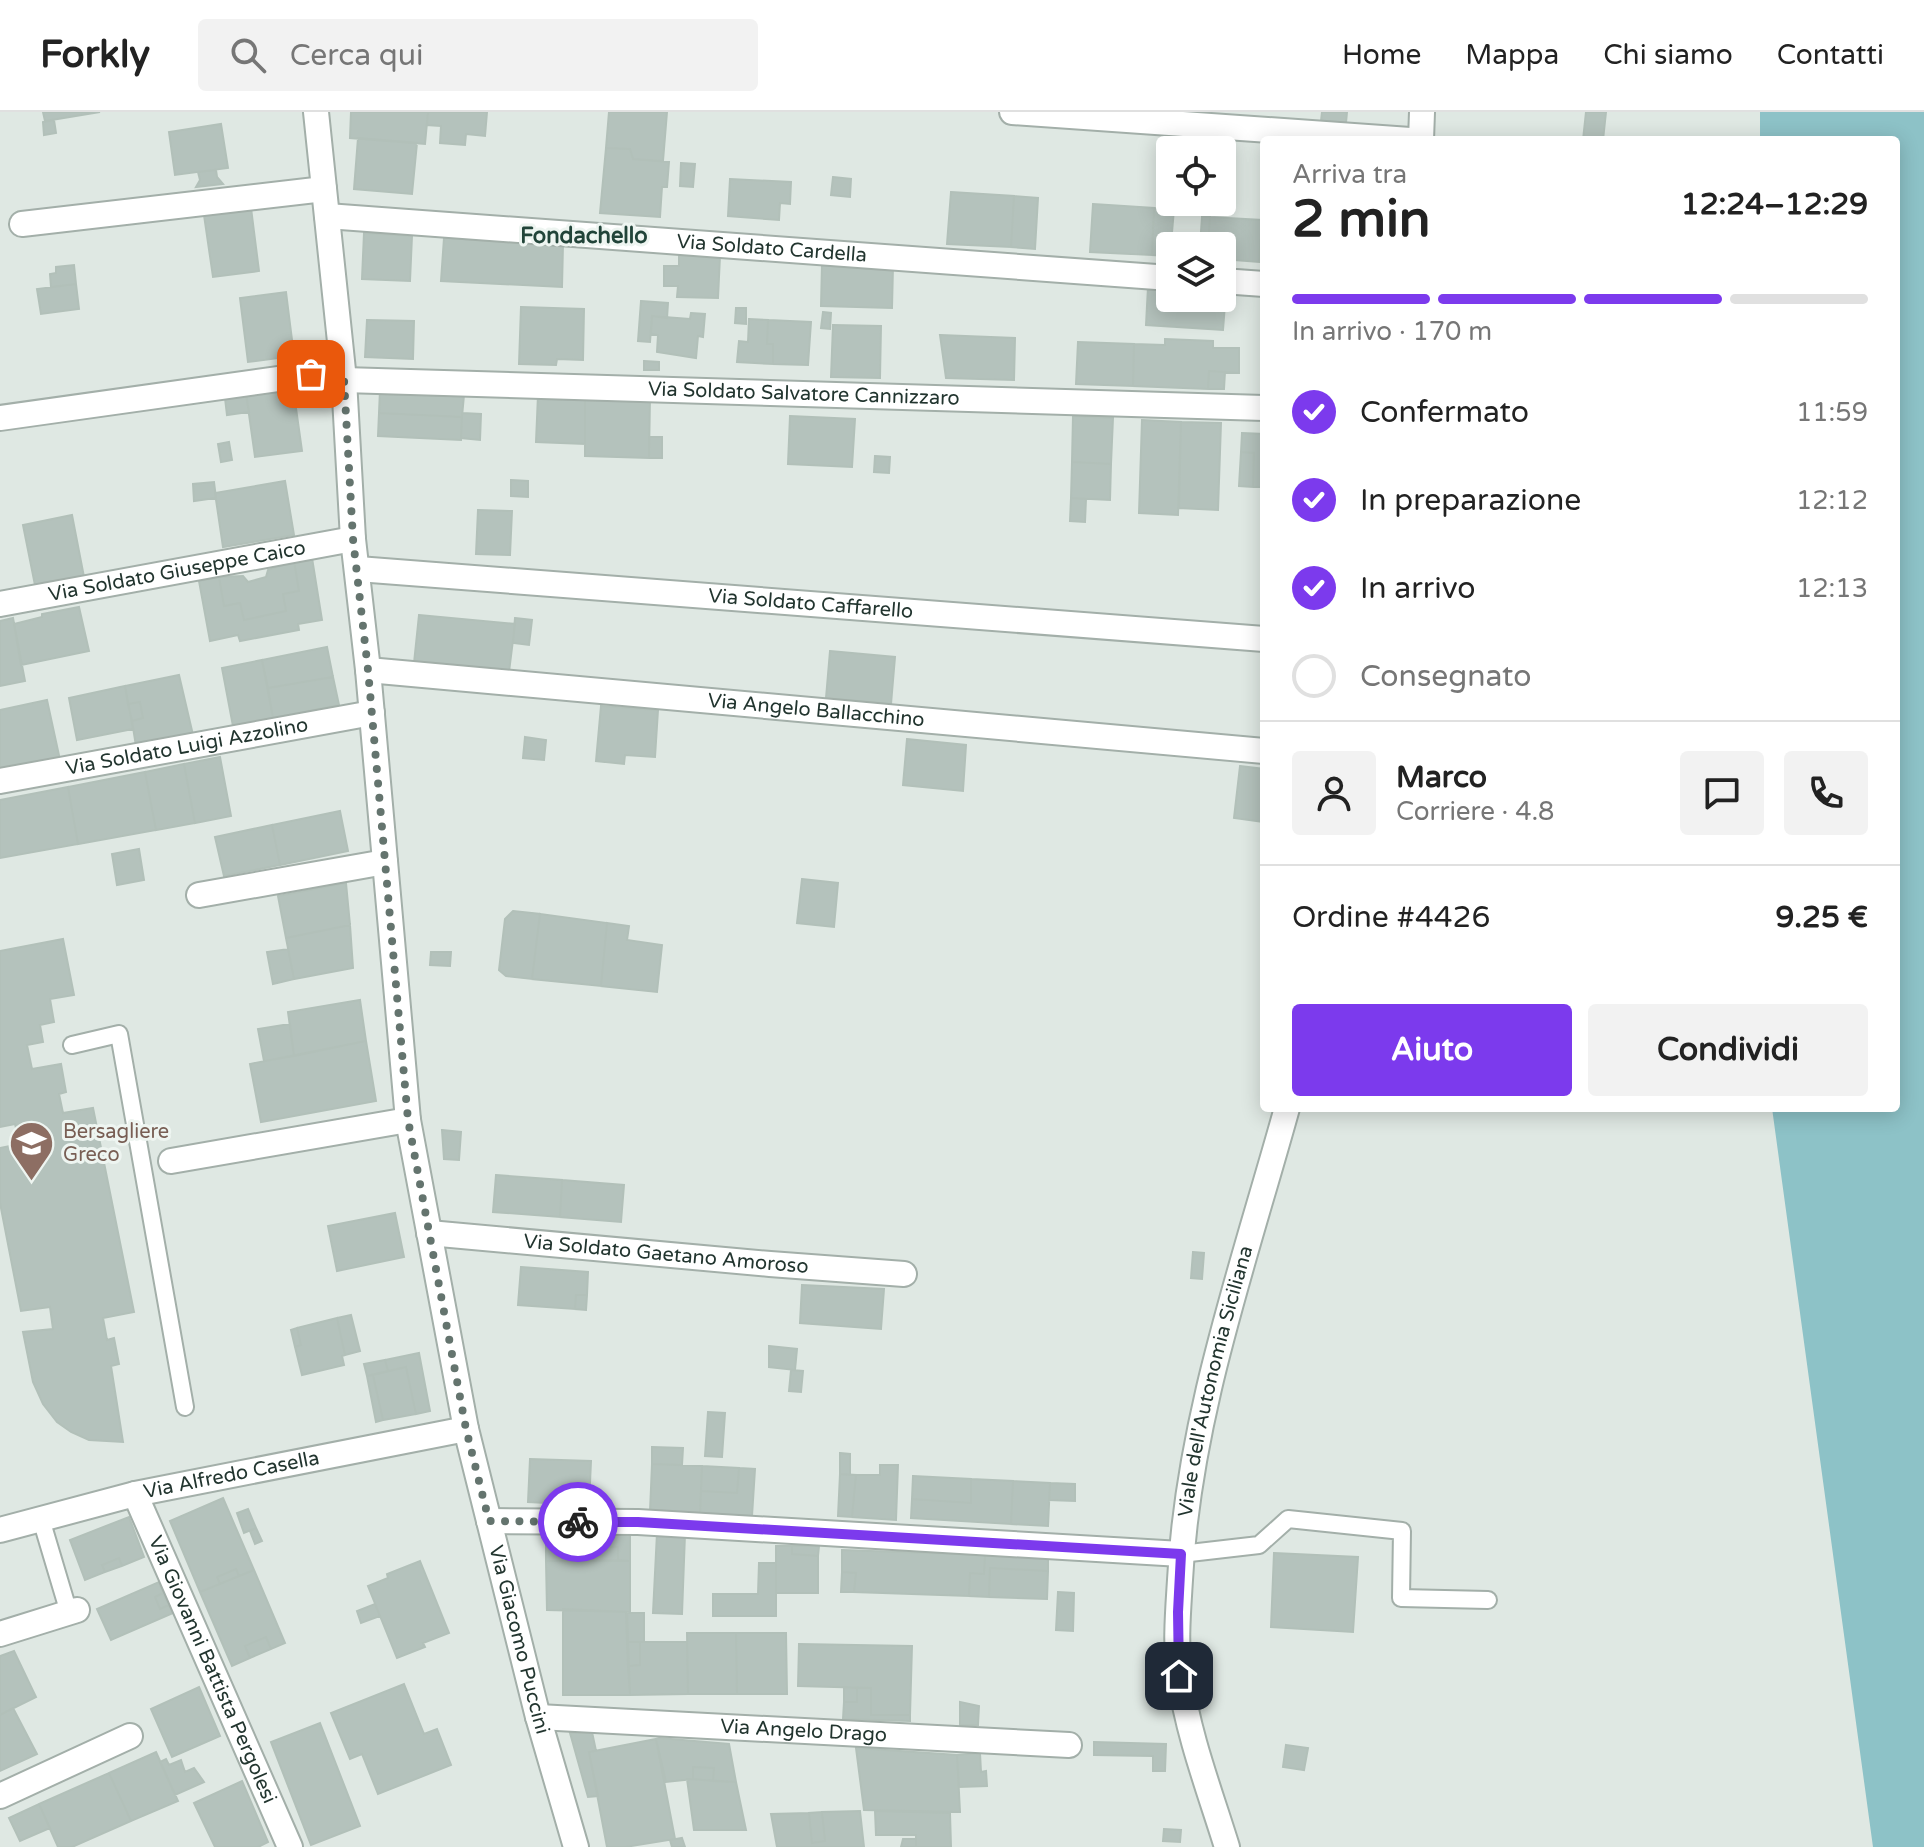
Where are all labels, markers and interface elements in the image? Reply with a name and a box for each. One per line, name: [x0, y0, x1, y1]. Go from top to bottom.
search box: [198, 19, 758, 91]
text: Forkly: [40, 32, 150, 78]
icon: search: [226, 33, 270, 77]
text: Cerca qui: [290, 37, 424, 74]
text: Home: [1342, 38, 1421, 72]
text: Mappa: [1465, 38, 1559, 72]
text: Chi siamo: [1603, 38, 1733, 72]
text: Contatti: [1777, 38, 1884, 72]
map controls: [1156, 136, 1236, 312]
button: locate: [1156, 136, 1236, 216]
text: Arriva tra: [1292, 159, 1407, 190]
text: 12:24–12:29: [1681, 186, 1868, 223]
text: 2 min: [1292, 188, 1431, 251]
district label: Fondachello: [520, 223, 648, 249]
street label: Via Soldato Cardella: [676, 230, 868, 268]
button: layers: [1156, 232, 1236, 312]
text: In arrivo · 170 m: [1292, 316, 1492, 347]
pin: [277, 340, 345, 408]
icon: bag: [289, 352, 333, 396]
street label: Via Soldato Salvatore Cannizzaro: [648, 377, 960, 411]
icon: check: [1292, 390, 1336, 434]
text: Confermato: [1360, 394, 1529, 431]
text: 11:59: [1796, 397, 1868, 428]
icon: check: [1292, 478, 1336, 522]
text: In preparazione: [1360, 482, 1581, 519]
text: 12:12: [1796, 485, 1868, 516]
street label: Via Soldato Giuseppe Caico: [46, 536, 308, 607]
icon: check: [1292, 566, 1336, 610]
text: In arrivo: [1360, 570, 1476, 607]
text: 12:13: [1796, 573, 1868, 604]
street label: Via Soldato Caffarello: [707, 584, 914, 624]
text: Consegnato: [1360, 658, 1531, 695]
street label: Via Angelo Ballacchino: [707, 689, 926, 732]
street label: Via Soldato Luigi Azzolino: [64, 713, 310, 781]
button: person: [1292, 751, 1376, 835]
button: chat: [1680, 751, 1764, 835]
button: phone: [1784, 751, 1868, 835]
text: Marco: [1396, 759, 1487, 796]
text: Corriere · 4.8: [1396, 796, 1554, 827]
text: Ordine #4426: [1292, 899, 1490, 936]
text: 9.25 €: [1775, 899, 1868, 936]
button: Aiuto: [1292, 1004, 1572, 1096]
button: Condividi: [1588, 1004, 1868, 1096]
school or university icon: Bersagliere Greco: [8, 1119, 56, 1182]
place label: Bersagliere Greco: [63, 1120, 169, 1167]
street label: Via Soldato Gaetano Amoroso: [523, 1230, 809, 1279]
street label: Viale dell'Autonomia Siciliana: [1174, 1243, 1258, 1519]
street label: Via Alfredo Casella: [142, 1446, 321, 1504]
courier: [538, 1482, 618, 1562]
icon: bike: [556, 1500, 600, 1544]
street label: Via Giovanni Battista Pergolesi: [143, 1532, 281, 1807]
street label: Via Giacomo Puccini: [484, 1543, 554, 1737]
pin: [1145, 1642, 1213, 1710]
icon: home: [1157, 1654, 1201, 1698]
street label: Via Angelo Drago: [720, 1715, 888, 1747]

